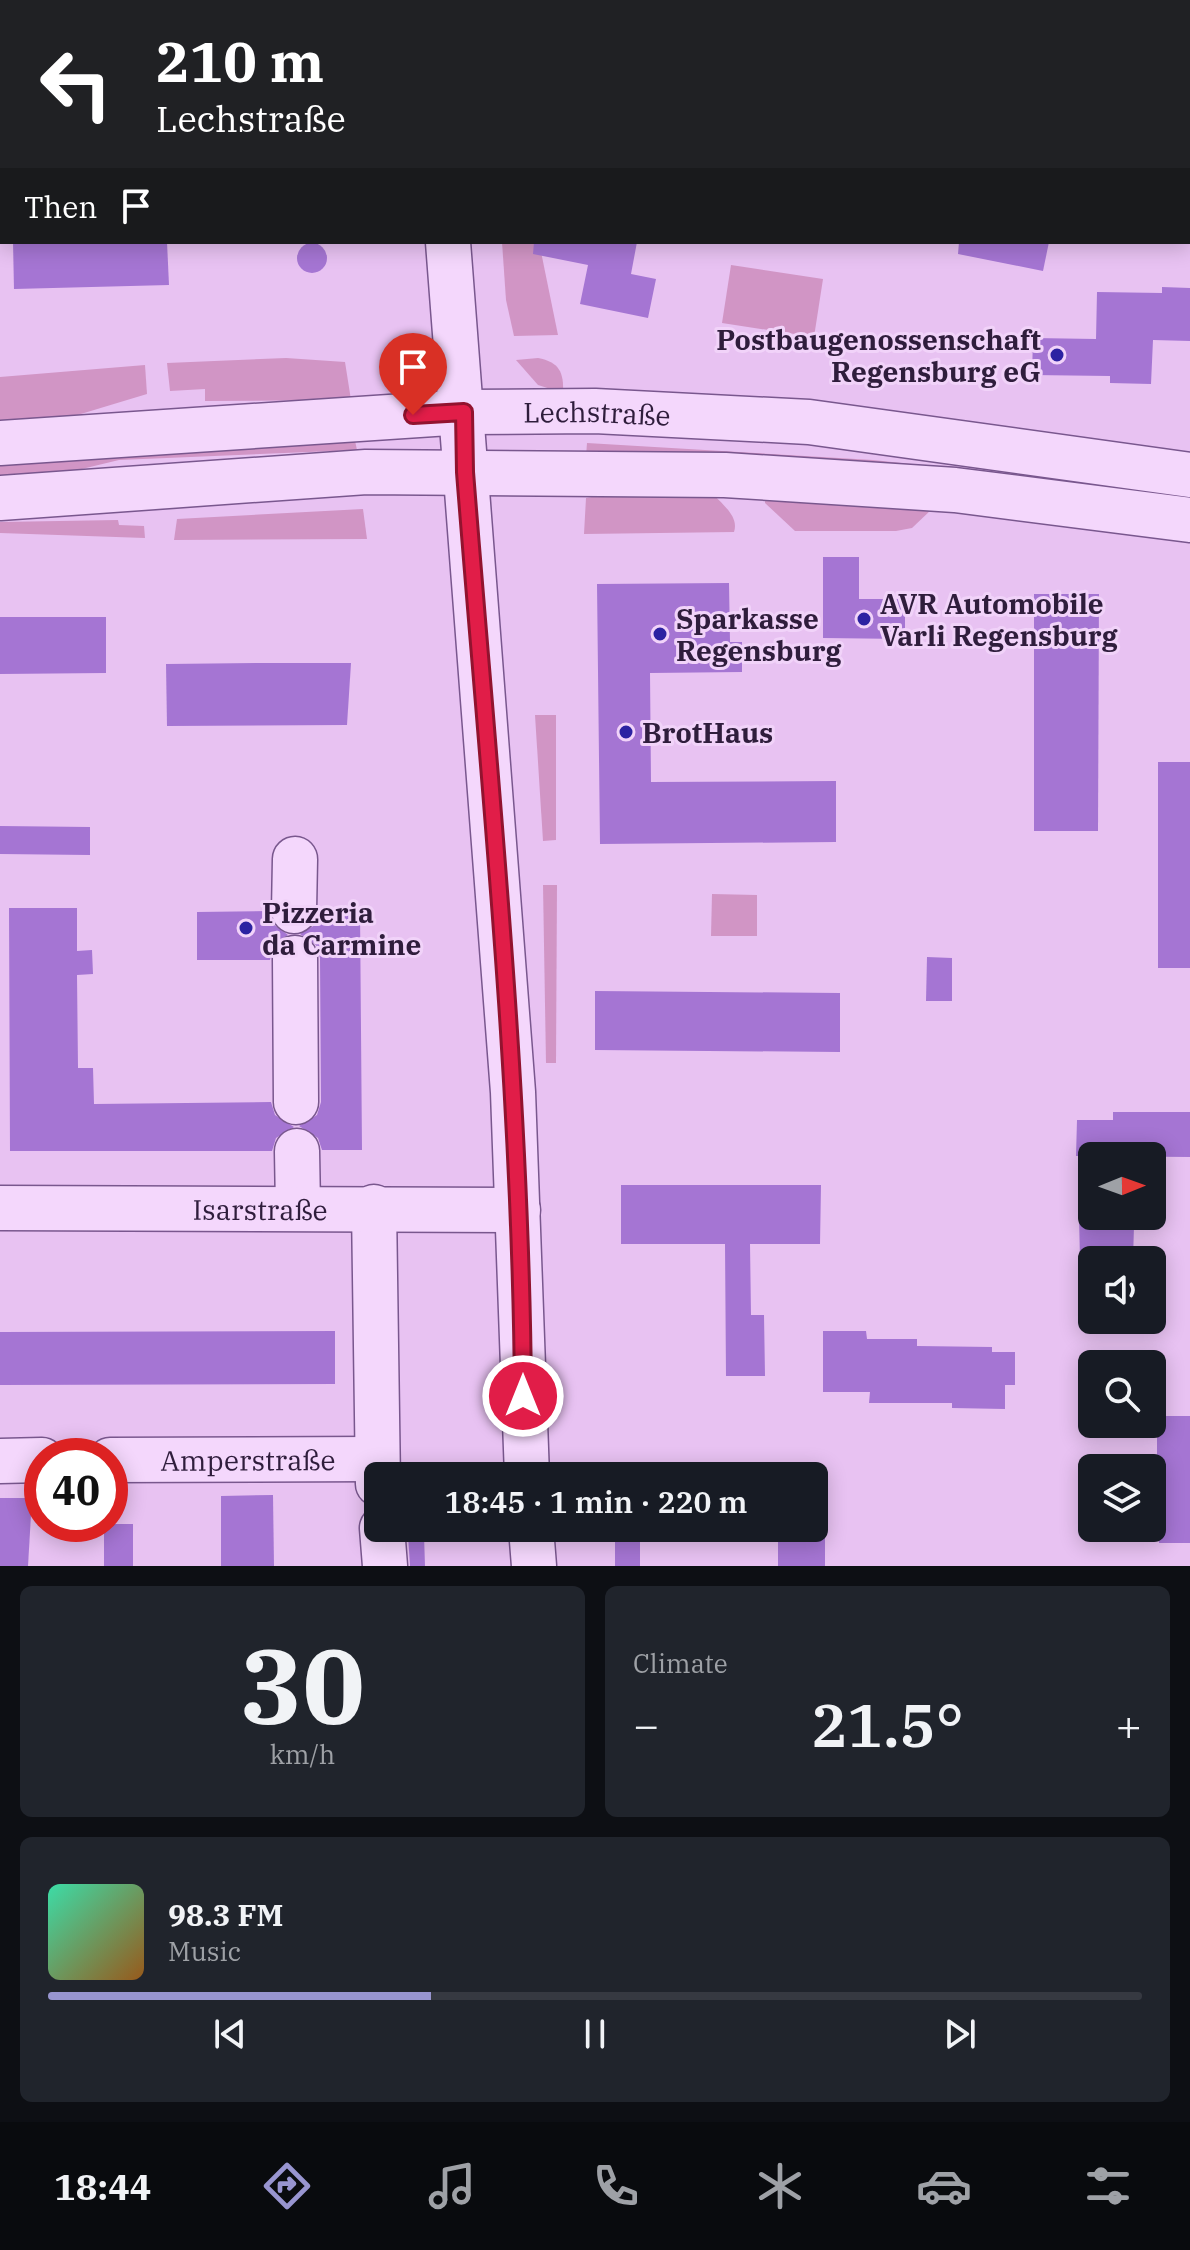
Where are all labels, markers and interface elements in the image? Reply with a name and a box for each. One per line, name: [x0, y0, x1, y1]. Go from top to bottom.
text: 210 m: [156, 25, 324, 97]
icon: left: [24, 32, 128, 136]
text: Lechstraße: [156, 95, 346, 142]
icon: arrive: [114, 184, 158, 228]
text: Then: [24, 187, 98, 226]
place label: Postbaugenossenschaft Regensburg eG: [716, 321, 1041, 390]
pin: [379, 333, 447, 415]
icon: arrive: [391, 345, 435, 389]
marker: Postbaugenossenschaft Regensburg eG: [1048, 346, 1066, 364]
street label: Lechstraße: [523, 392, 672, 433]
place label: AVR Automobile Varli Regensburg: [880, 585, 1118, 654]
place label: Sparkasse Regensburg: [676, 600, 842, 669]
marker: AVR Automobile Varli Regensburg: [855, 610, 873, 628]
marker: Sparkasse Regensburg: [651, 625, 669, 643]
place label: BrotHaus: [642, 714, 773, 751]
marker: BrotHaus: [617, 723, 635, 741]
place label: Pizzeria da Carmine: [262, 894, 421, 963]
marker: Pizzeria da Carmine: [237, 919, 255, 937]
north arrow: [1078, 1142, 1166, 1230]
map controls: [1078, 1142, 1166, 1542]
street label: Isarstraße: [192, 1190, 328, 1228]
button: sound: [1078, 1246, 1166, 1334]
button: search: [1078, 1350, 1166, 1438]
position arrow: [481, 1354, 565, 1438]
speed limit sign: 40: [24, 1438, 128, 1542]
street label: Amperstraße: [161, 1441, 335, 1478]
button: layers: [1078, 1454, 1166, 1542]
text: 18:45 · 1 min · 220 m: [445, 1482, 747, 1521]
text: 30: [240, 1617, 365, 1753]
text: Climate: [633, 1646, 728, 1680]
text: 21.5°: [811, 1685, 964, 1764]
text: −: [633, 1696, 659, 1753]
text: +: [1116, 1696, 1142, 1753]
text: km/h: [270, 1737, 335, 1771]
text: 98.3 FM: [168, 1895, 283, 1934]
text: Music: [168, 1934, 241, 1968]
icon: previous: [208, 2012, 252, 2056]
icon: pause: [573, 2012, 617, 2056]
icon: next: [938, 2012, 982, 2056]
icon: directions: [259, 2158, 315, 2214]
icon: music: [424, 2158, 480, 2214]
icon: phone: [588, 2158, 644, 2214]
icon: climate: [752, 2158, 808, 2214]
icon: car: [916, 2158, 972, 2214]
icon: filters: [1080, 2158, 1136, 2214]
text: 18:44: [54, 2163, 151, 2210]

